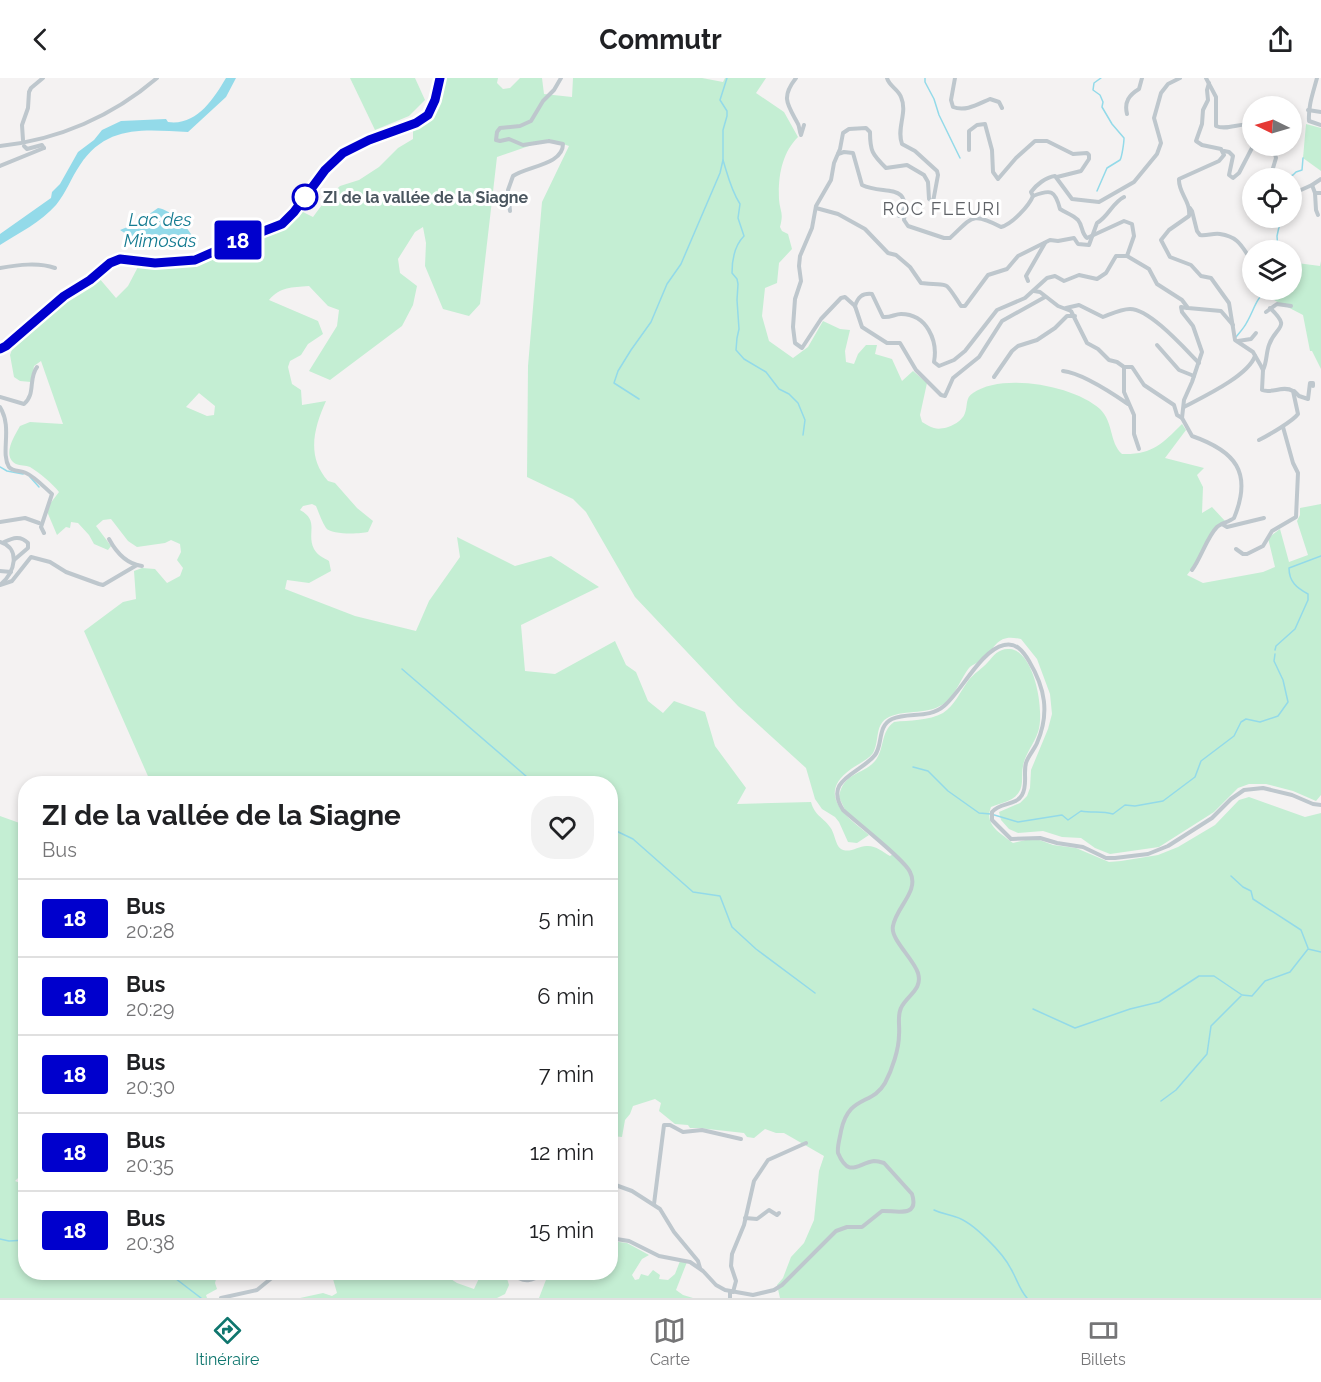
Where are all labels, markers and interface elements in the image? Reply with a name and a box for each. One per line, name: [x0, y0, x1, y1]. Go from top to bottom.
icon: back: [24, 23, 57, 56]
icon: share: [1264, 23, 1297, 56]
text: Commutr: [599, 24, 722, 55]
north arrow: [1242, 96, 1302, 156]
map controls: [1242, 96, 1302, 300]
button: locate: [1242, 168, 1302, 228]
marker: ZI de la vallée de la Siagne: [292, 184, 318, 210]
place label: ZI de la vallée de la Siagne: [323, 188, 528, 207]
district label: ROC FLEURI: [882, 198, 1002, 219]
water label: Lac des Mimosas: [124, 209, 197, 251]
line badge: 18: [211, 220, 265, 260]
text: 18: [226, 228, 250, 253]
button: layers: [1242, 240, 1302, 300]
button: heart: [531, 796, 594, 859]
text: ZI de la vallée de la Siagne: [42, 799, 401, 832]
text: Bus: [42, 838, 77, 862]
text: Bus: [126, 893, 165, 919]
text: 5 min: [539, 905, 594, 931]
text: 18: [63, 906, 87, 931]
text: 20:28: [126, 919, 175, 943]
text: Bus: [126, 971, 165, 997]
text: 6 min: [537, 983, 594, 1009]
text: 18: [63, 984, 87, 1009]
text: 20:29: [126, 997, 175, 1021]
text: Bus: [126, 1049, 165, 1075]
text: 7 min: [539, 1061, 594, 1087]
text: 18: [63, 1062, 87, 1087]
text: 20:30: [126, 1075, 175, 1099]
text: Bus: [126, 1127, 165, 1153]
text: 12 min: [530, 1139, 594, 1165]
text: 18: [63, 1140, 87, 1165]
text: 20:35: [126, 1153, 174, 1177]
text: Bus: [126, 1205, 165, 1231]
text: 15 min: [529, 1217, 594, 1243]
text: 18: [63, 1218, 87, 1243]
text: 20:38: [126, 1231, 175, 1255]
tab: Itinéraire: [195, 1314, 259, 1369]
tab: Carte: [650, 1314, 690, 1369]
tab: Billets: [1080, 1314, 1126, 1369]

